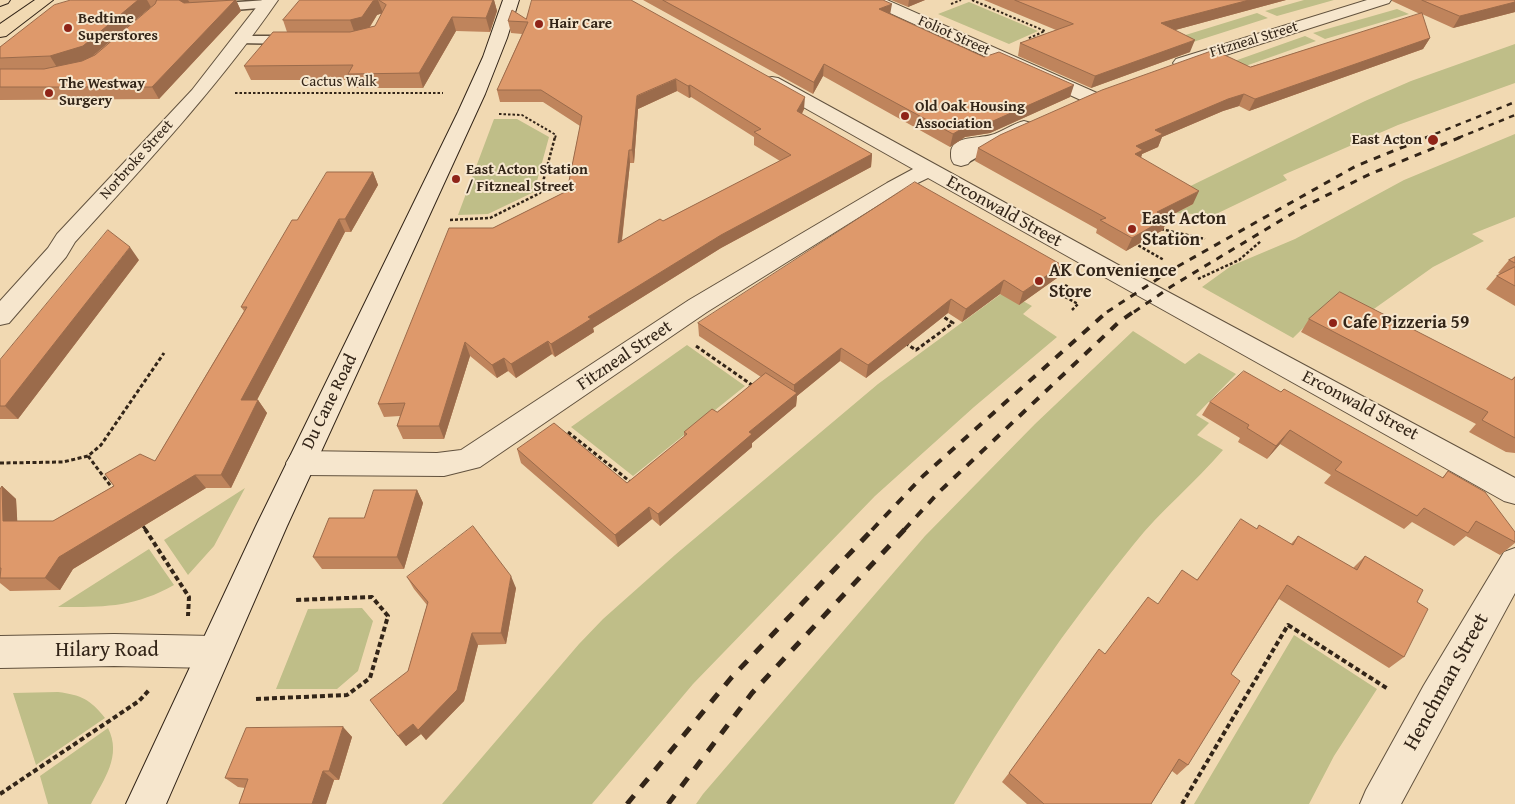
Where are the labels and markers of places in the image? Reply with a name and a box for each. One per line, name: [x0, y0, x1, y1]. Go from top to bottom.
place label: Bedtime Superstores: [78, 10, 158, 45]
place label: Hair Care: [549, 15, 612, 33]
marker: Hair Care: [533, 18, 545, 30]
marker: Bedtime Superstores: [62, 22, 74, 34]
place label: The Westway Surgery: [59, 75, 145, 110]
marker: The Westway Surgery: [43, 87, 55, 99]
place label: Old Oak Housing Association: [915, 98, 1025, 133]
marker: Old Oak Housing Association: [899, 110, 911, 122]
place label: East Acton: [1352, 131, 1422, 149]
marker: East Acton: [1426, 133, 1440, 147]
place label: East Acton Station / Fitzneal Street: [466, 161, 588, 196]
marker: East Acton Station / Fitzneal Street: [450, 173, 462, 185]
place label: East Acton Station: [1142, 208, 1226, 250]
marker: East Acton Station: [1126, 223, 1138, 235]
place label: AK Convenience Store: [1049, 260, 1177, 302]
marker: AK Convenience Store: [1033, 275, 1045, 287]
place label: Cafe Pizzeria 59: [1343, 312, 1469, 334]
marker: Cafe Pizzeria 59: [1327, 317, 1339, 329]

